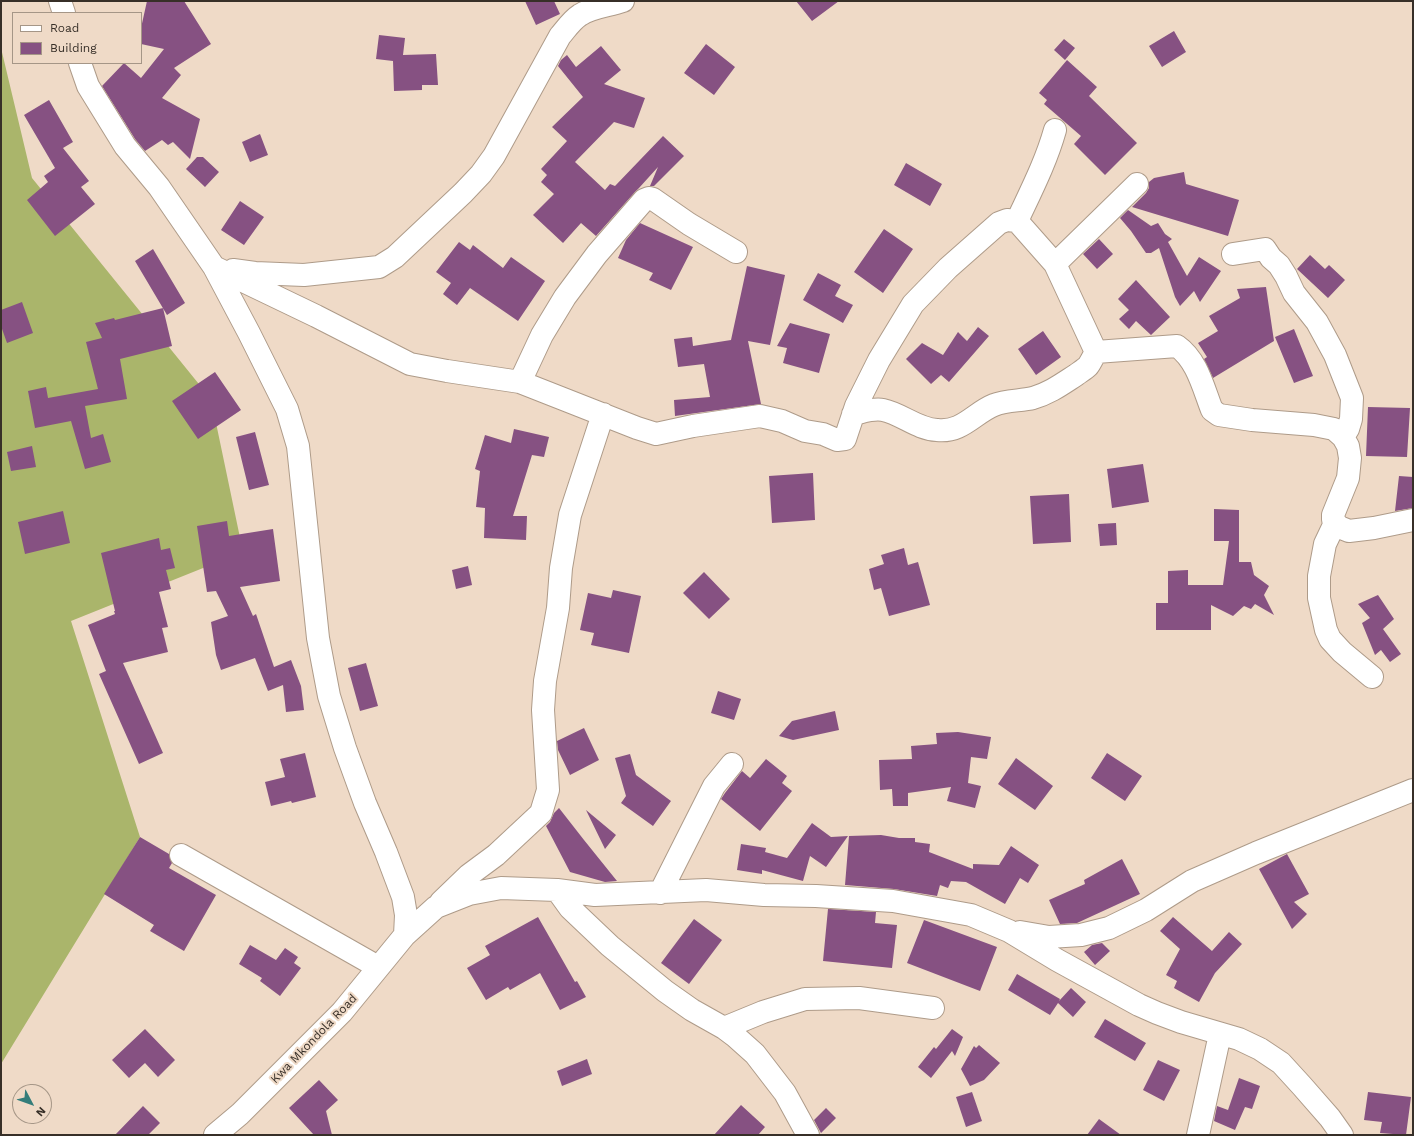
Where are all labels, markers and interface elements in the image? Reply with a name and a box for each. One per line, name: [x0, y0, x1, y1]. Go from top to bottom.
legend: [12, 12, 142, 64]
text: Road: [50, 21, 79, 35]
text: Building: [50, 41, 97, 55]
street label: Kwa Mkondola Road: [268, 991, 360, 1087]
north arrow: [12, 1084, 52, 1124]
text: N: [33, 1104, 48, 1119]

